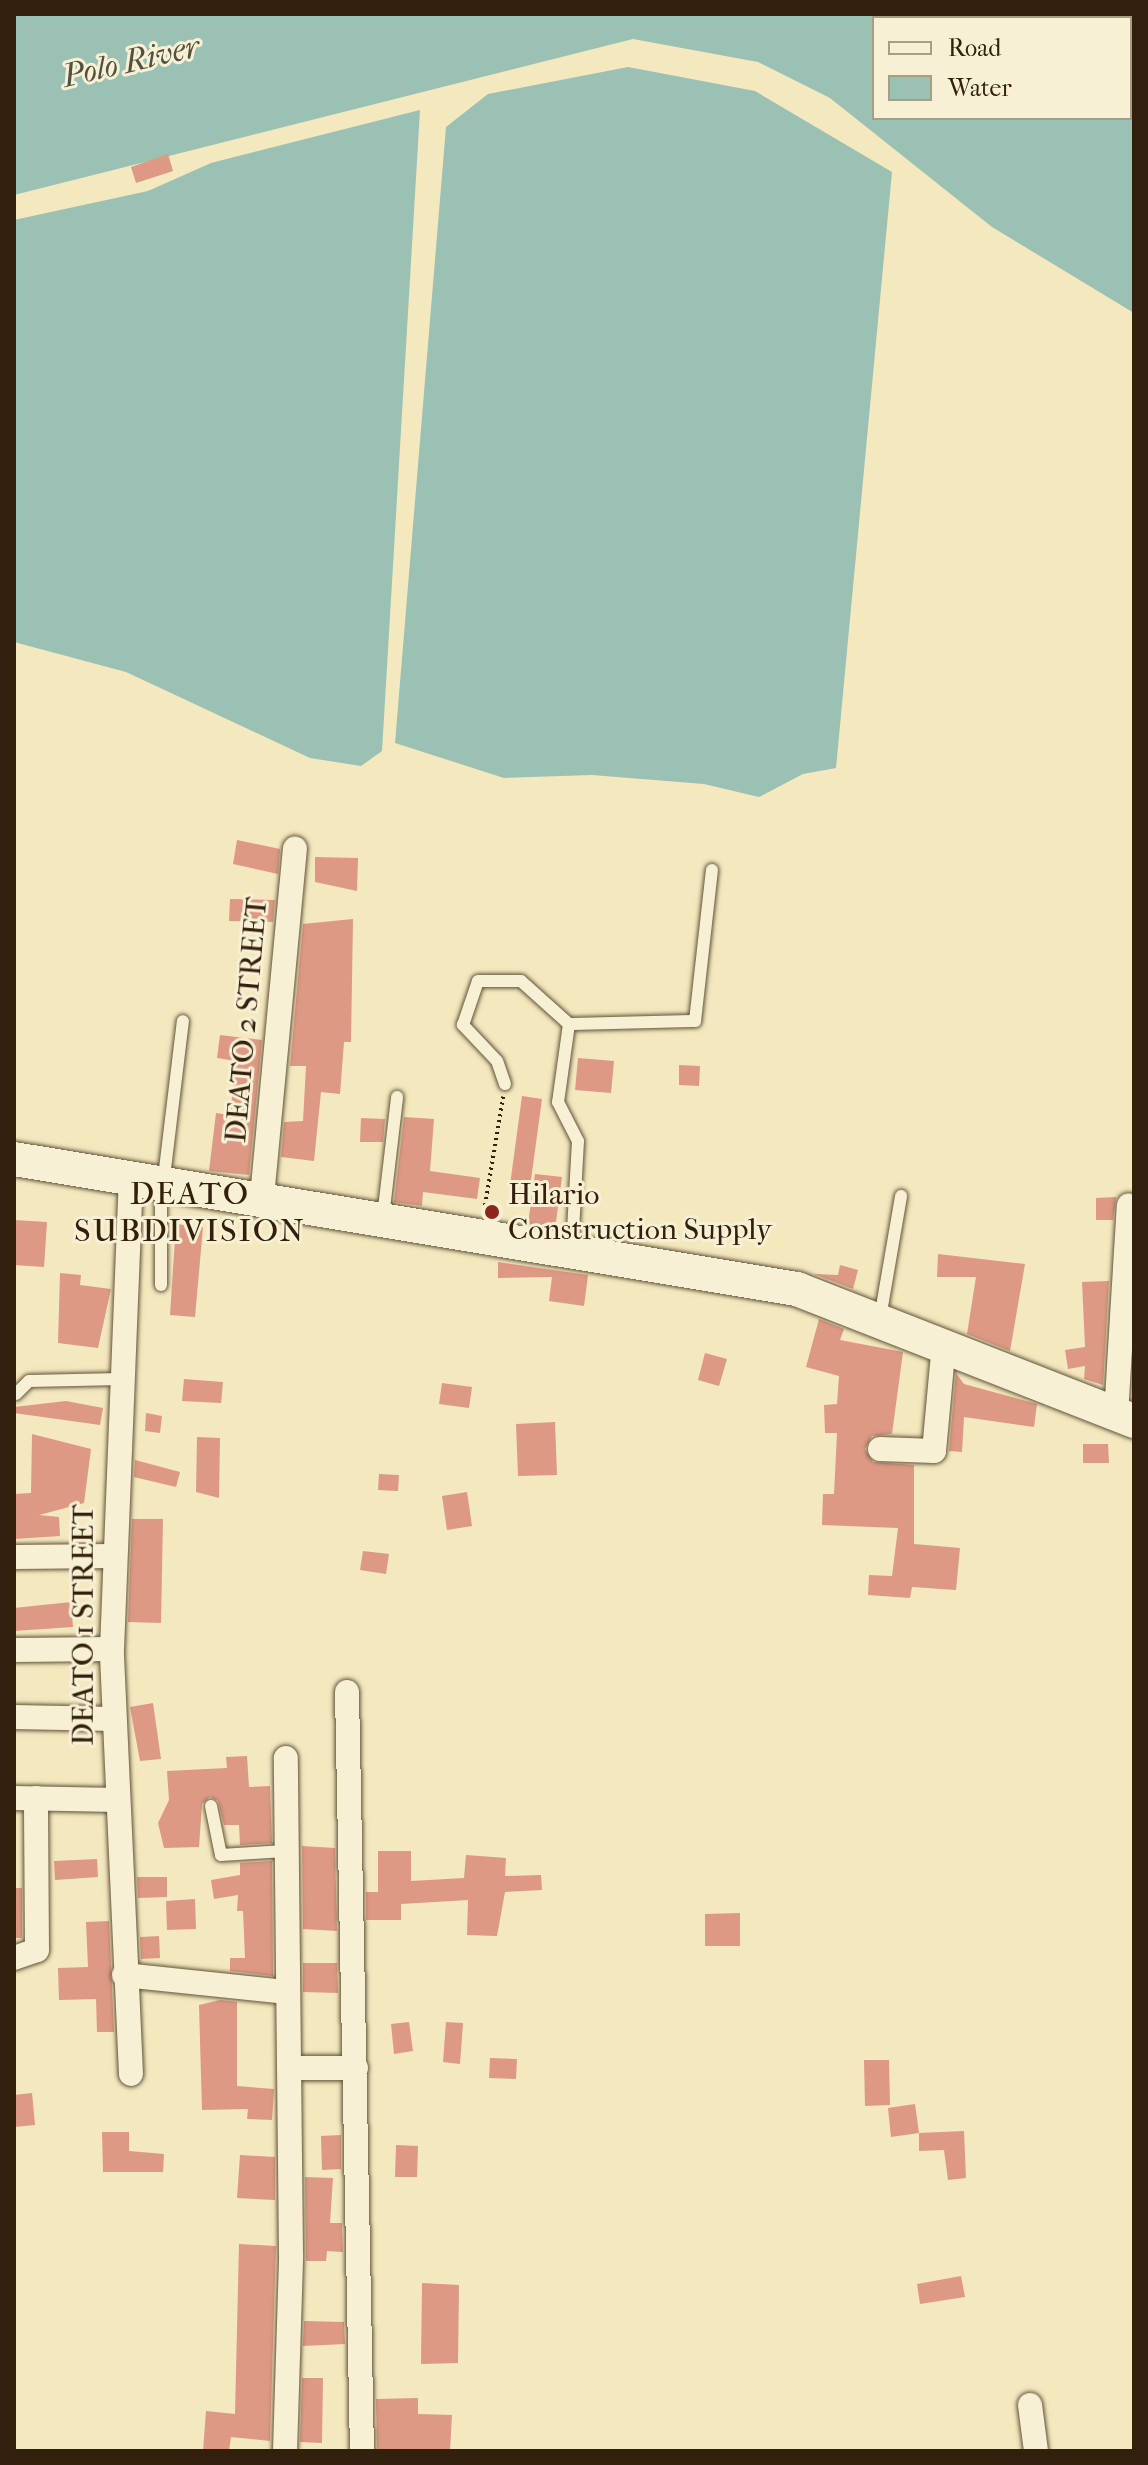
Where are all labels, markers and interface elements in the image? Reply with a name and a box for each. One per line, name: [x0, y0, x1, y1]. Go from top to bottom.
legend: [872, 16, 1132, 120]
water label: Polo River: [59, 28, 203, 96]
text: Road: [948, 34, 1001, 62]
text: Water: [948, 74, 1012, 102]
street label: DEATO 2 STREET: [218, 896, 276, 1144]
district label: DEATO SUBDIVISION: [74, 1176, 306, 1251]
place label: Hilario Construction Supply: [508, 1177, 772, 1248]
marker: Hilario Construction Supply: [483, 1203, 501, 1221]
street label: DEATO 1 STREET: [66, 1504, 102, 1746]

